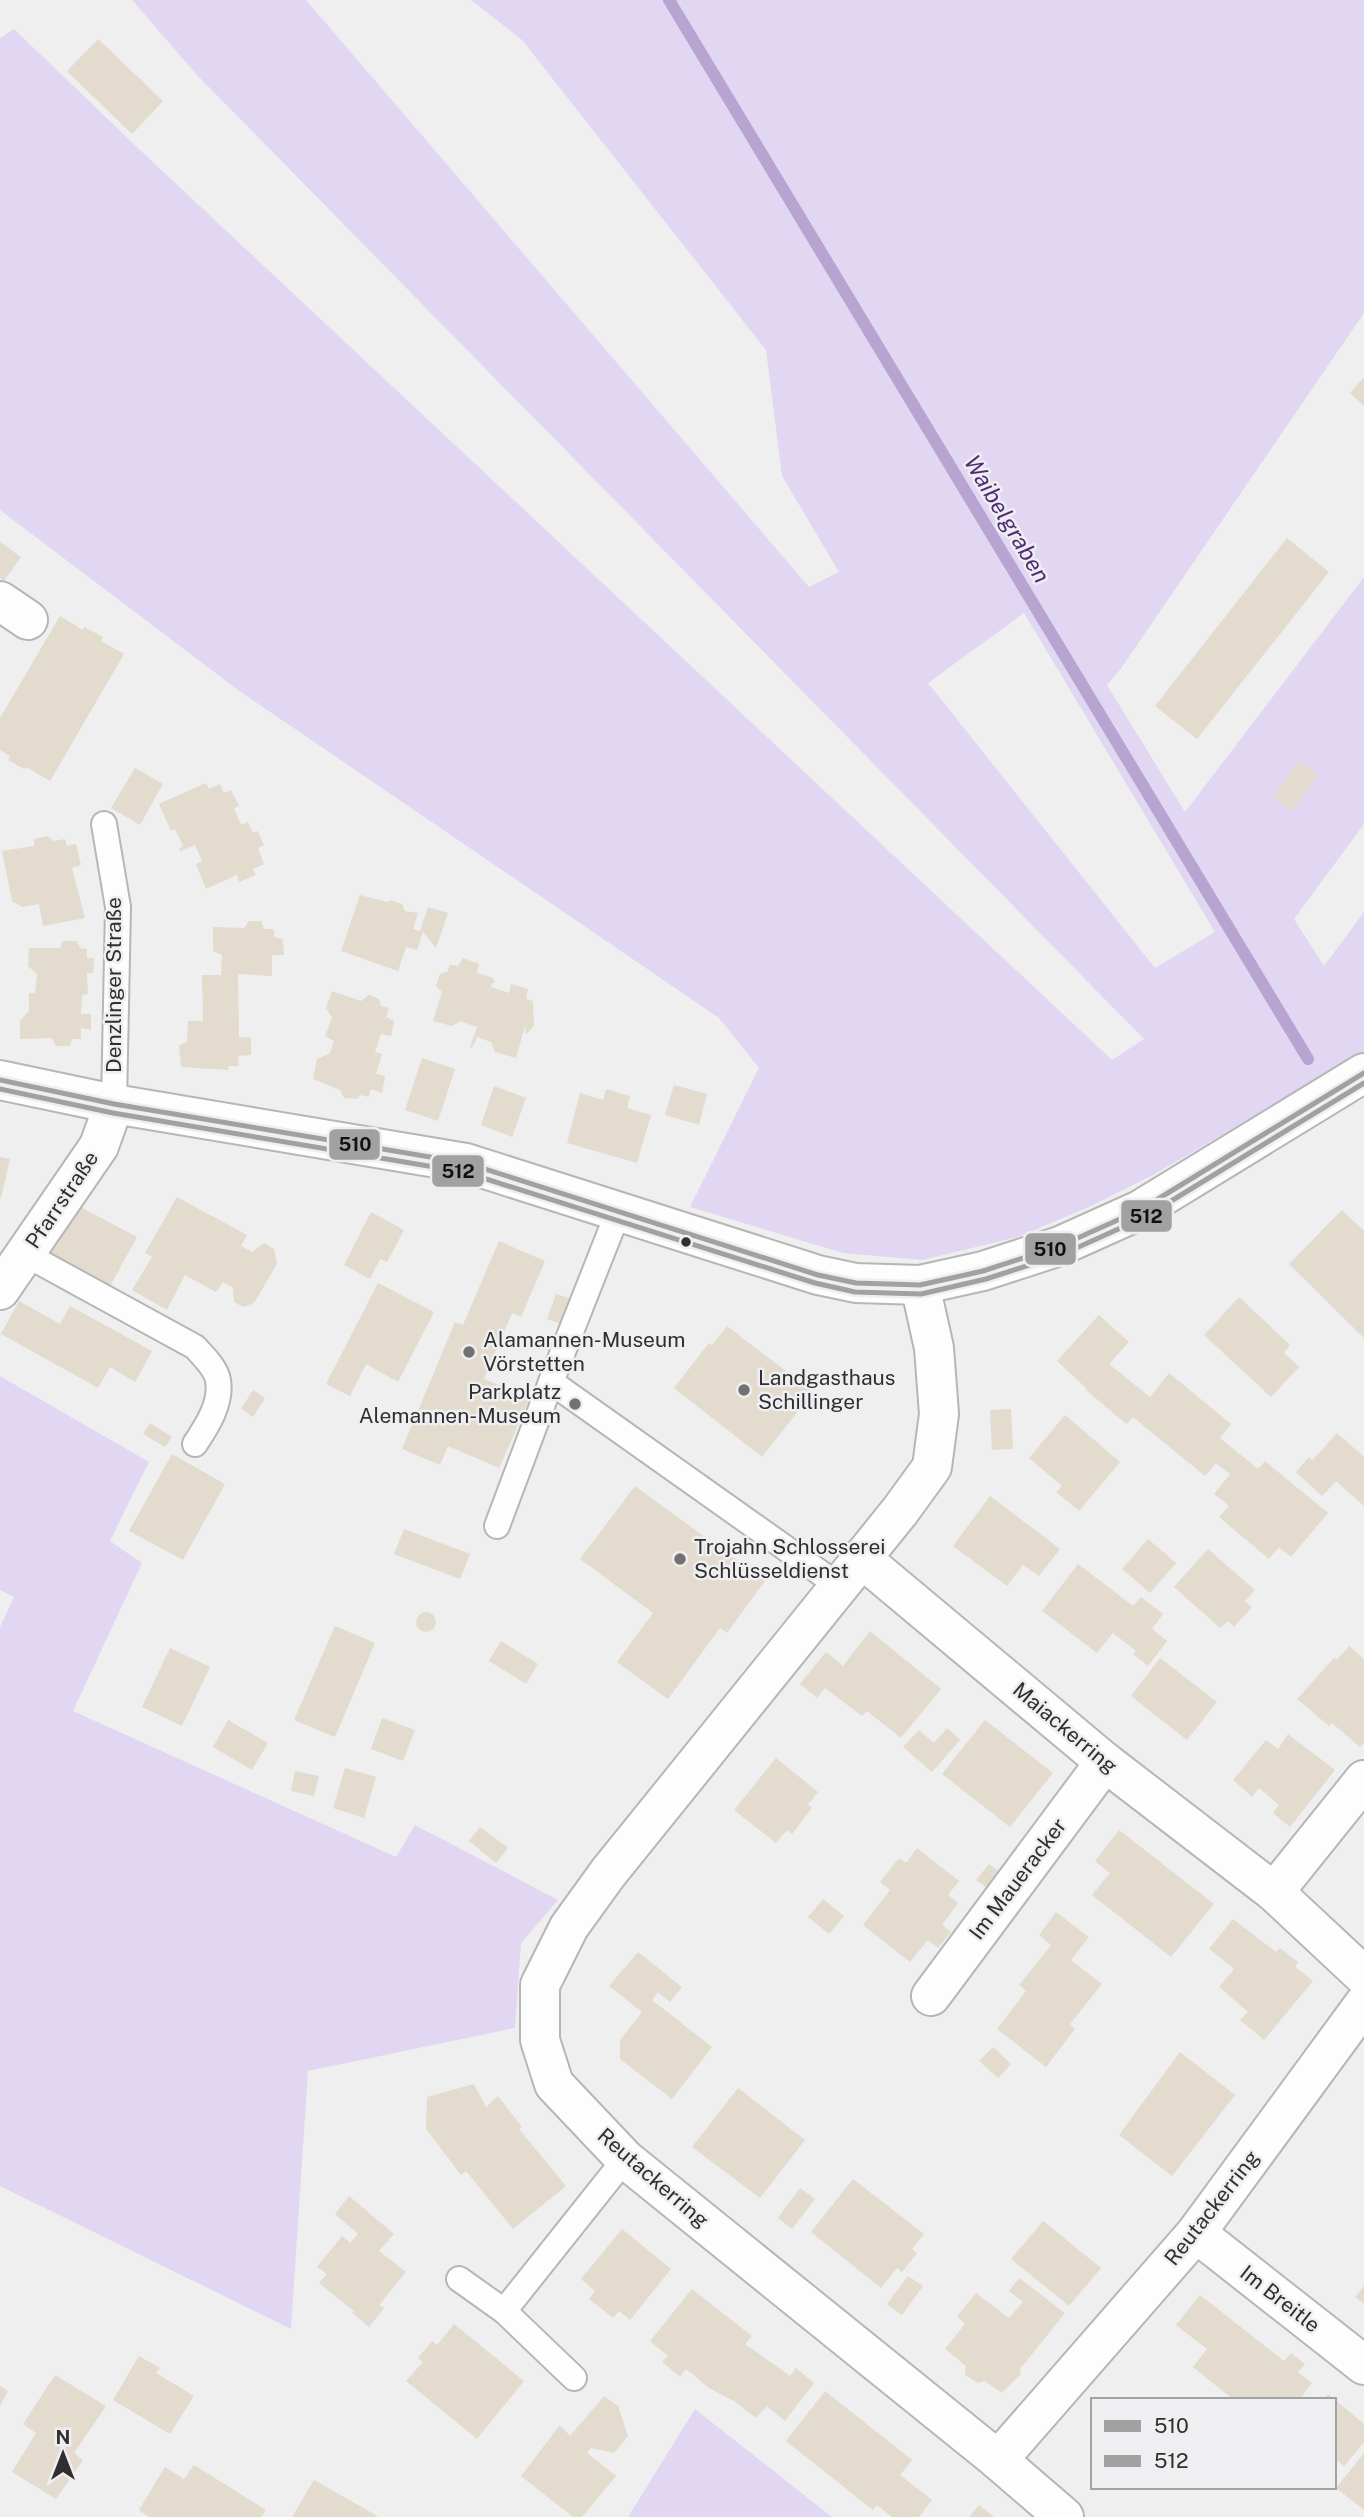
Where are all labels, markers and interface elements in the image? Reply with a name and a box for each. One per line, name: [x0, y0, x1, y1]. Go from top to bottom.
water label: Waibelgraben: [959, 450, 1056, 587]
street label: Denzlinger Straße: [101, 897, 126, 1073]
line badge: 510: [328, 1128, 381, 1161]
text: 510: [338, 1133, 372, 1155]
street label: Pfarrstraße: [20, 1146, 103, 1253]
line badge: 512: [431, 1154, 485, 1188]
text: 512: [441, 1160, 475, 1182]
line badge: 512: [1120, 1199, 1173, 1233]
text: 512: [1129, 1205, 1163, 1227]
line badge: 510: [1024, 1232, 1077, 1266]
unlabelled marker: [679, 1235, 693, 1249]
text: 510: [1033, 1238, 1067, 1260]
place label: Alamannen-Museum Vörstetten: [483, 1327, 685, 1376]
marker: Alamannen-Museum Vörstetten: [461, 1344, 477, 1360]
place label: Landgasthaus Schillinger: [758, 1365, 895, 1414]
place label: Parkplatz Alemannen-Museum: [359, 1379, 561, 1428]
marker: Landgasthaus Schillinger: [736, 1382, 752, 1398]
marker: Parkplatz Alemannen-Museum: [567, 1396, 583, 1412]
place label: Trojahn Schlosserei Schlüsseldienst: [694, 1534, 885, 1583]
marker: Trojahn Schlosserei Schlüsseldienst: [672, 1551, 688, 1567]
street label: Maiackerring: [1008, 1677, 1123, 1778]
street label: Im Maueracker: [964, 1813, 1071, 1944]
street label: Reutackerring: [593, 2123, 714, 2233]
street label: Reutackerring: [1159, 2145, 1264, 2270]
street label: Im Breitle: [1235, 2260, 1325, 2337]
legend: [1091, 2398, 1336, 2489]
text: 510: [1154, 2413, 1189, 2438]
north arrow: [28, 2419, 98, 2489]
text: N: [56, 2426, 70, 2448]
text: 512: [1154, 2448, 1189, 2473]

